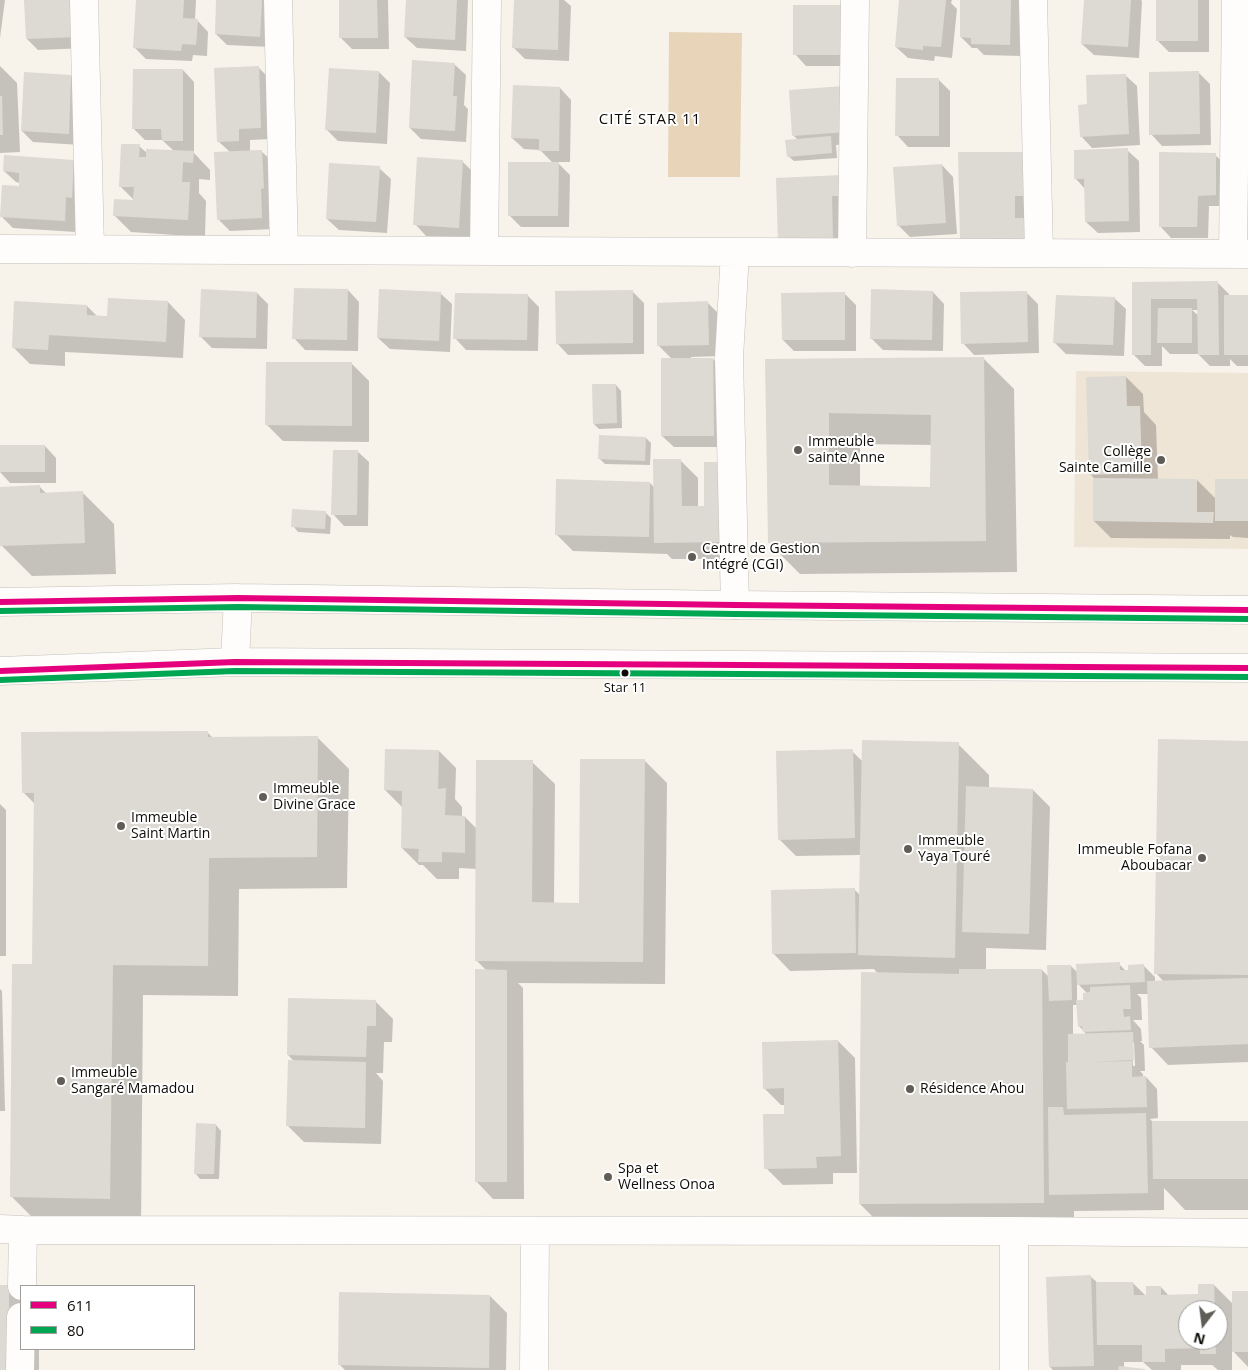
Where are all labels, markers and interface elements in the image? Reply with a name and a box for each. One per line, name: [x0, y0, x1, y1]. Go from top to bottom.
district label: CITÉ STAR 11: [597, 111, 703, 129]
place label: Immeuble sainte Anne: [808, 434, 885, 467]
marker: Immeuble sainte Anne: [792, 444, 804, 456]
place label: Collège Sainte Camille: [1059, 444, 1151, 477]
marker: Collège Sainte Camille: [1155, 454, 1167, 466]
place label: Centre de Gestion Intégré (CGI): [702, 541, 820, 574]
marker: Centre de Gestion Intégré (CGI): [686, 551, 698, 563]
marker: Star 11: [620, 668, 630, 678]
place label: Star 11: [604, 680, 646, 696]
place label: Immeuble Divine Grace: [273, 781, 356, 814]
marker: Immeuble Divine Grace: [257, 791, 269, 803]
place label: Immeuble Saint Martin: [131, 810, 210, 842]
marker: Immeuble Saint Martin: [115, 820, 127, 832]
place label: Immeuble Yaya Touré: [918, 833, 990, 866]
place label: Immeuble Fofana Aboubacar: [1078, 842, 1192, 874]
marker: Immeuble Yaya Touré: [902, 843, 914, 855]
marker: Immeuble Fofana Aboubacar: [1196, 852, 1208, 864]
place label: Immeuble Sangaré Mamadou: [71, 1065, 194, 1098]
marker: Immeuble Sangaré Mamadou: [55, 1075, 67, 1087]
place label: Résidence Ahou: [920, 1081, 1024, 1097]
marker: Résidence Ahou: [904, 1083, 916, 1095]
place label: Spa et Wellness Onoa: [618, 1161, 715, 1194]
marker: Spa et Wellness Onoa: [602, 1171, 614, 1183]
legend: [20, 1285, 195, 1350]
text: 611: [67, 1295, 93, 1315]
north arrow: [1178, 1300, 1228, 1350]
text: 80: [67, 1320, 84, 1340]
text: N: [1191, 1328, 1207, 1350]

